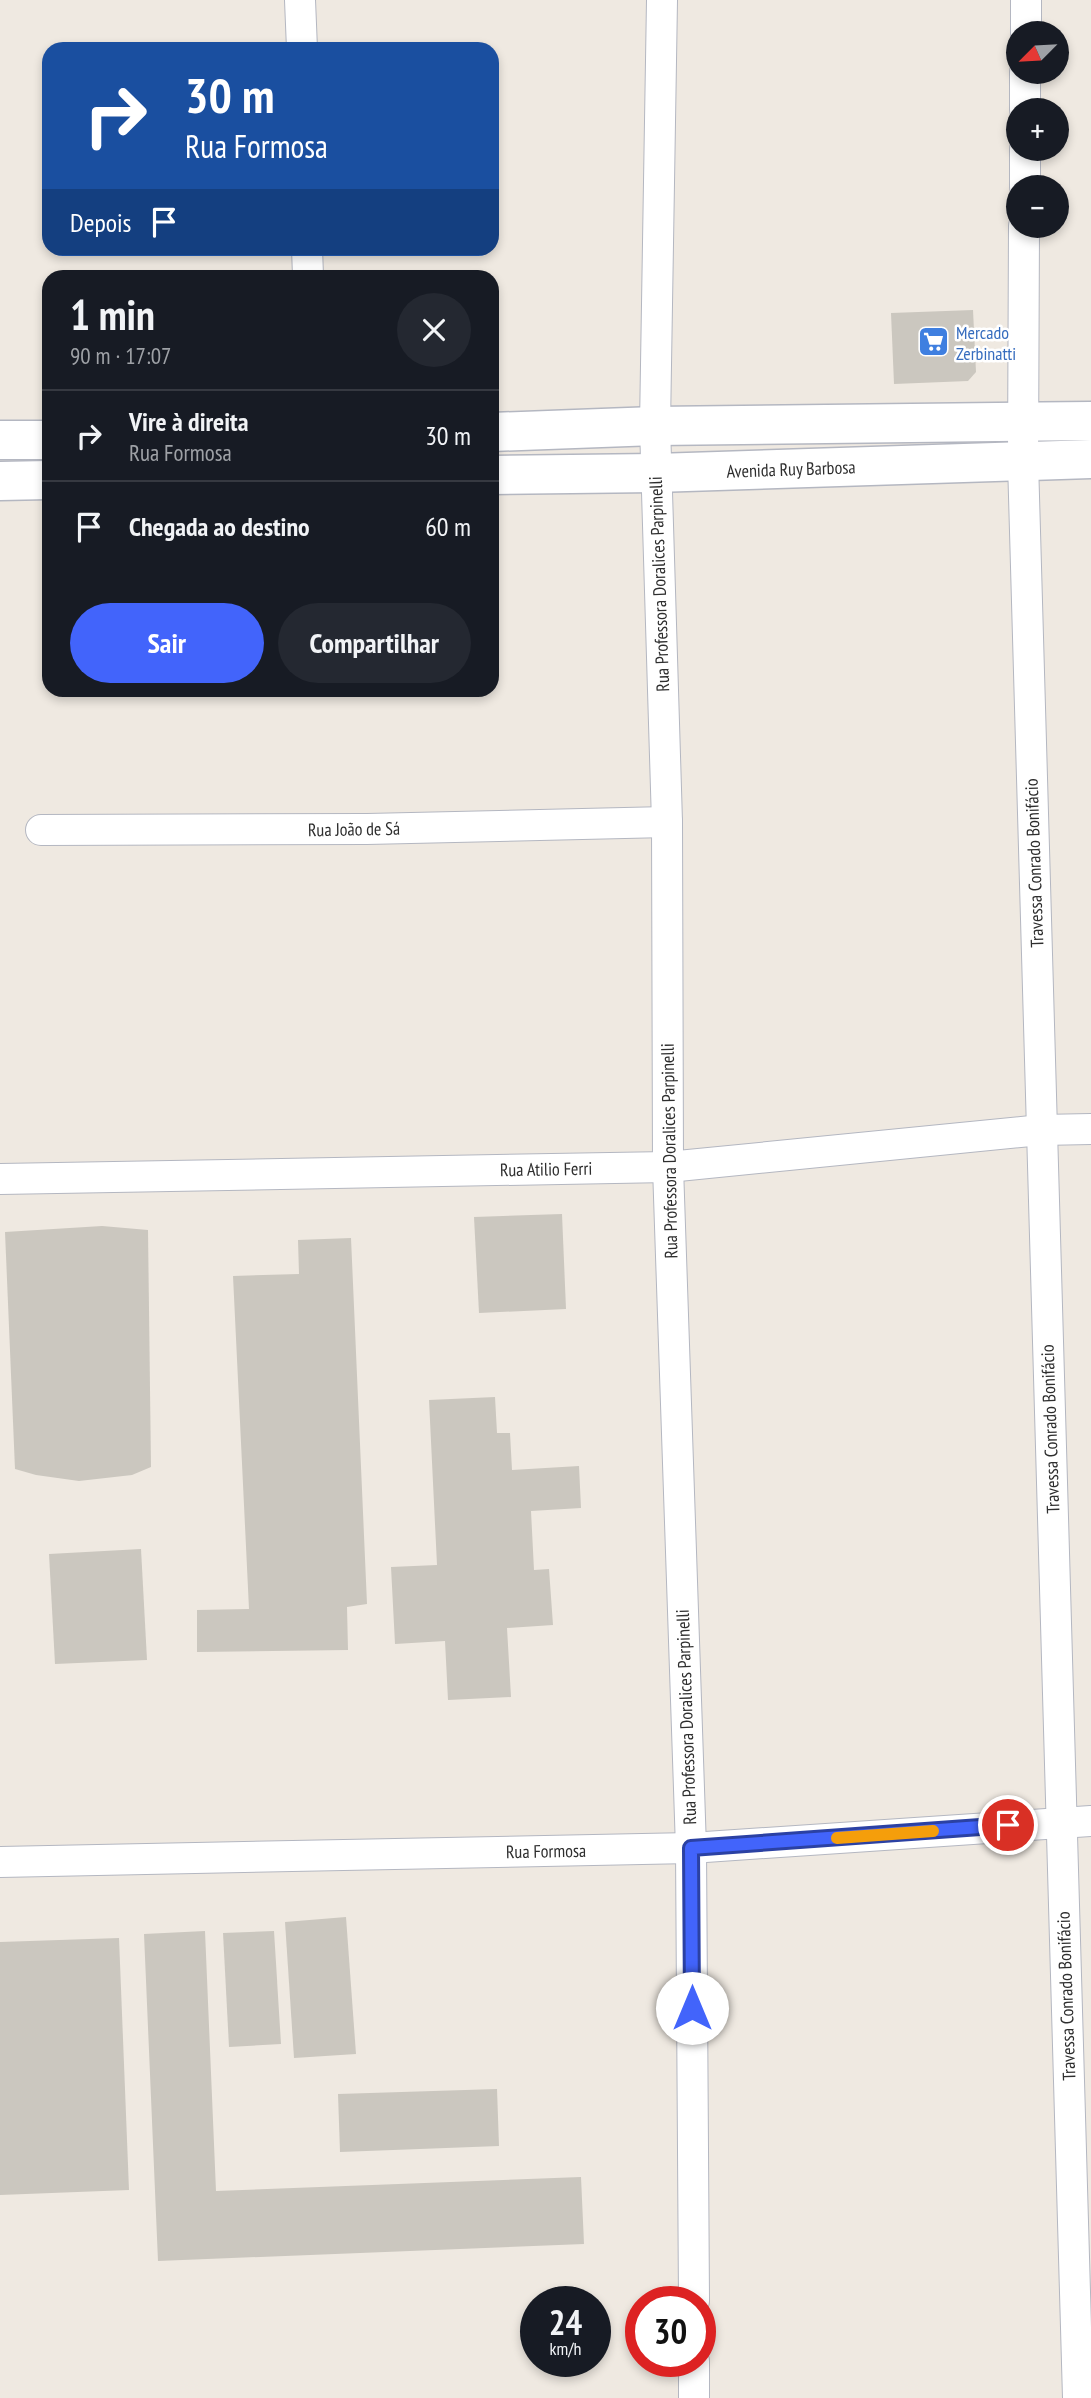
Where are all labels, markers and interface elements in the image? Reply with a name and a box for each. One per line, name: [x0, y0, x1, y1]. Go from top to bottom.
north arrow: [1006, 21, 1069, 84]
map controls: [1006, 21, 1069, 238]
text: 30 m: [185, 63, 274, 127]
icon: right: [70, 70, 161, 161]
button: +: [1006, 98, 1069, 161]
text: Rua Formosa: [185, 125, 328, 167]
button: −: [1006, 175, 1069, 238]
icon: arrive: [145, 203, 183, 241]
text: Depois: [70, 206, 131, 239]
text: 1 min: [70, 287, 155, 342]
button: close: [397, 293, 471, 367]
place label: Mercado Zerbinatti: [956, 321, 1016, 365]
supermarket icon: Mercado Zerbinatti: [916, 325, 950, 359]
text: 90 m · 17:07: [70, 341, 171, 370]
text: Vire à direita: [129, 405, 248, 438]
icon: right: [70, 417, 108, 455]
text: 30 m: [425, 419, 471, 452]
text: Rua Formosa: [129, 438, 232, 467]
street label: Avenida Ruy Barbosa: [726, 455, 856, 483]
street label: Rua Professora Doralices Parpinelli: [644, 476, 674, 692]
icon: arrive: [70, 508, 108, 546]
text: Chegada ao destino: [129, 510, 310, 543]
text: 60 m: [425, 510, 471, 543]
button: Sair: [70, 603, 264, 683]
button: Compartilhar: [278, 603, 471, 683]
street label: Travessa Conrado Bonifácio: [1020, 778, 1048, 948]
street label: Rua João de Sá: [308, 817, 400, 841]
street label: Rua Professora Doralices Parpinelli: [656, 1043, 682, 1259]
street label: Rua Atilio Ferri: [500, 1157, 592, 1181]
street label: Travessa Conrado Bonifácio: [1036, 1344, 1064, 1514]
street label: Rua Professora Doralices Parpinelli: [671, 1609, 701, 1825]
pin: [978, 1795, 1038, 1855]
icon: arrive: [989, 1806, 1027, 1844]
street label: Rua Formosa: [506, 1839, 586, 1863]
street label: Travessa Conrado Bonifácio: [1052, 1911, 1080, 2081]
position arrow: [655, 1971, 729, 2045]
speed limit sign: 30: [625, 2286, 716, 2377]
text: 24: [549, 2299, 582, 2345]
text: km/h: [550, 2337, 581, 2360]

